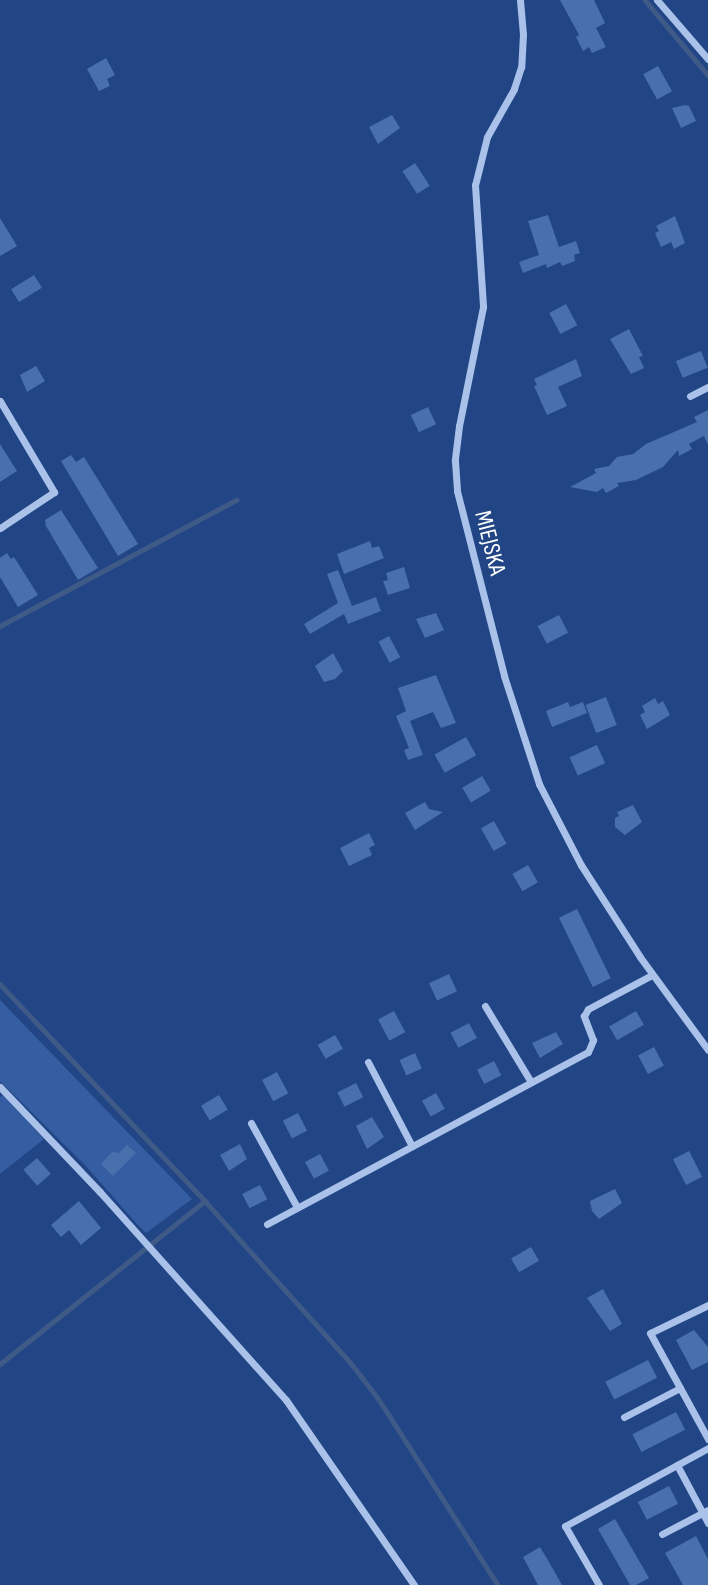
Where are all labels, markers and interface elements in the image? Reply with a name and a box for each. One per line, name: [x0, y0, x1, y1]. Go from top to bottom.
street label: MIEJSKA: [468, 508, 512, 578]

